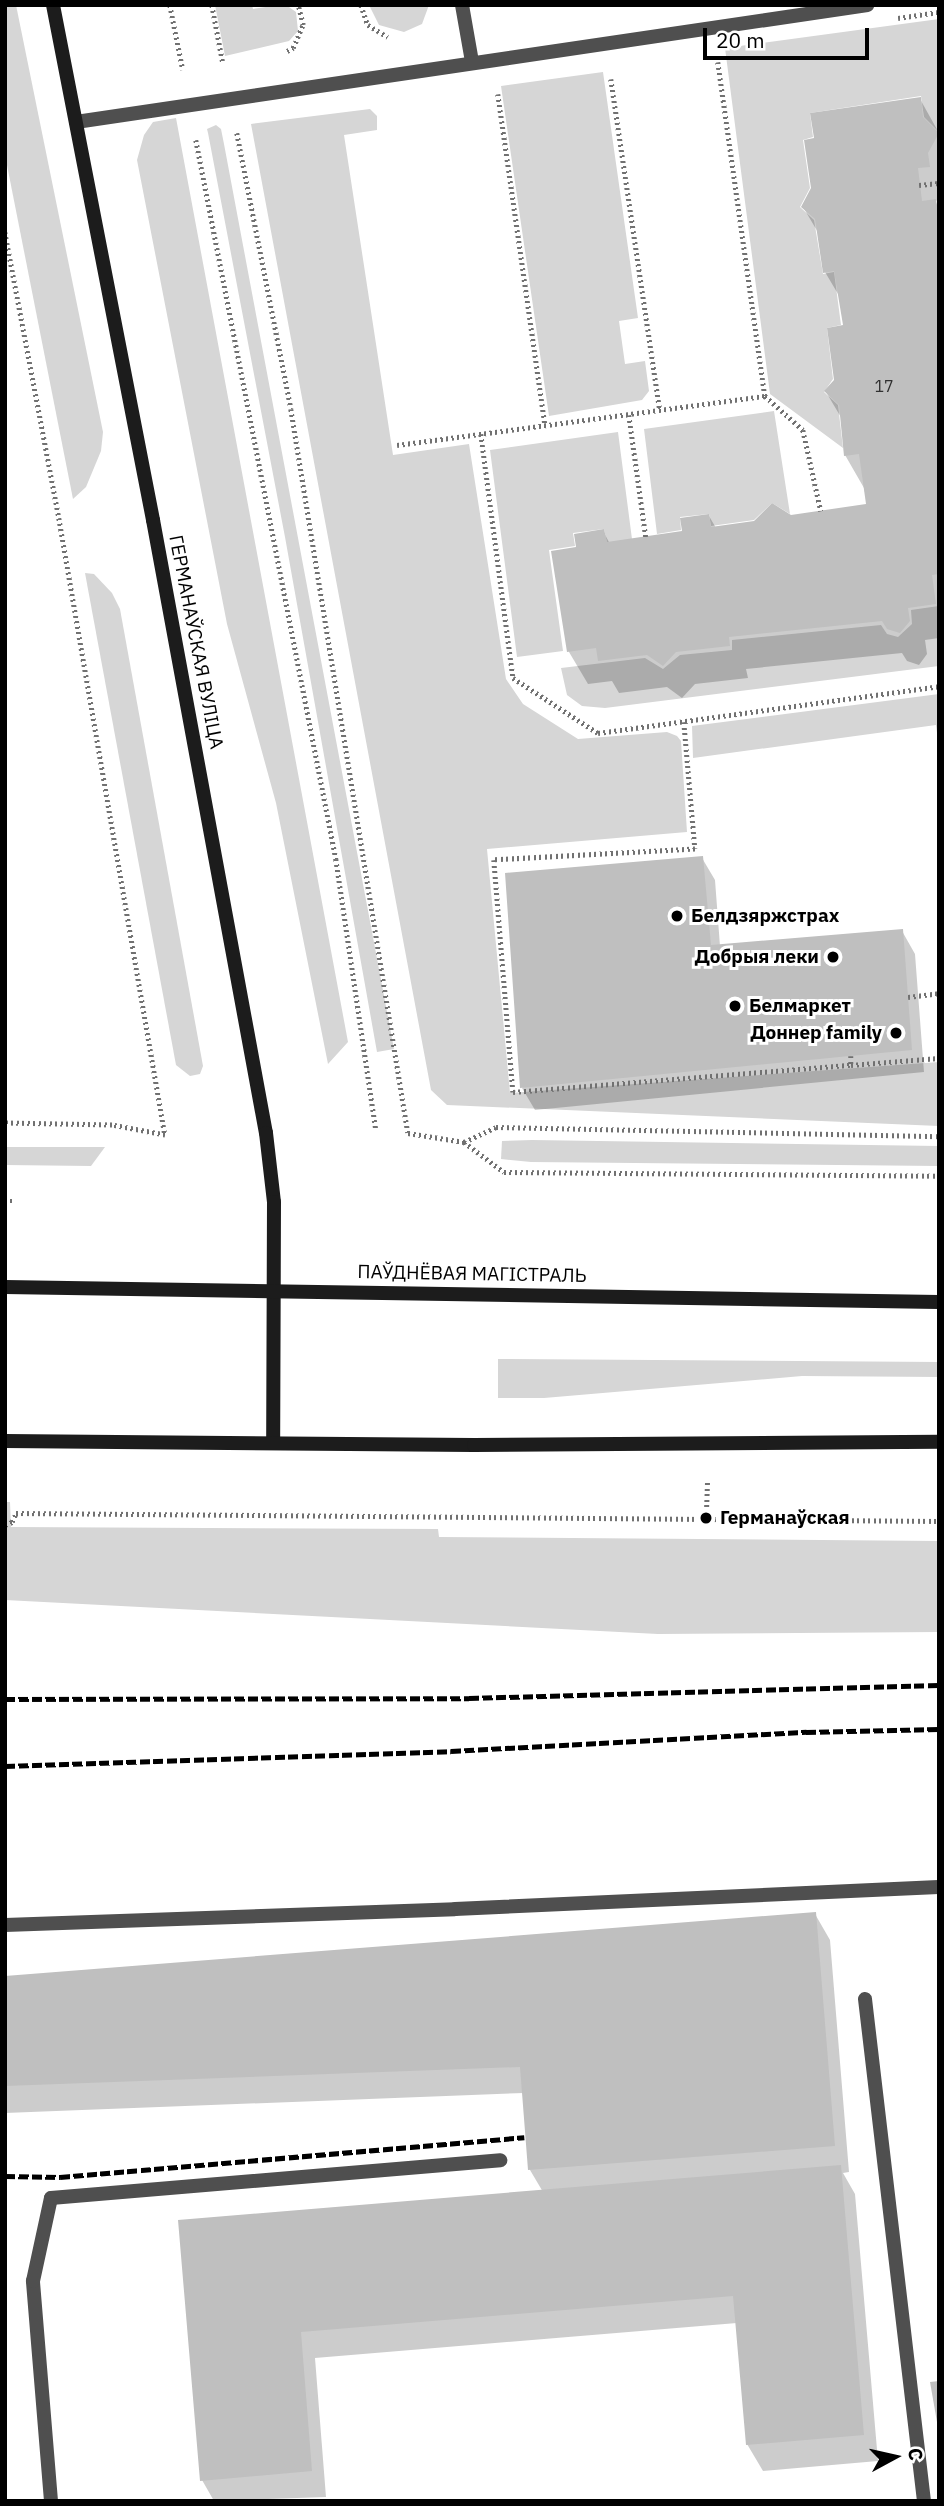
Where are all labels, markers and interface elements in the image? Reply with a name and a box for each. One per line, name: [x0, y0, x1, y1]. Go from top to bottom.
scale bar: [706, 14, 872, 58]
text: 20 m: [716, 26, 765, 54]
house number: 17: [874, 376, 894, 396]
street label: ГЕРМАНАЎСКАЯ ВУЛІЦА: [164, 533, 228, 751]
place label: Белдзяржстрах: [691, 905, 839, 927]
marker: Белдзяржстрах: [669, 908, 685, 924]
place label: Добрыя леки: [695, 946, 819, 968]
marker: Добрыя леки: [825, 949, 841, 965]
place label: Белмаркет: [749, 995, 851, 1017]
marker: Белмаркет: [727, 998, 743, 1014]
place label: Доннер family: [750, 1022, 882, 1044]
marker: Доннер family: [888, 1025, 904, 1041]
street label: ПАЎДНЁВАЯ МАГІСТРАЛЬ: [357, 1261, 587, 1287]
place label: Германаўская: [720, 1507, 850, 1529]
marker: Германаўская: [698, 1510, 714, 1526]
north arrow: [860, 2422, 930, 2492]
text: С: [903, 2446, 929, 2462]

